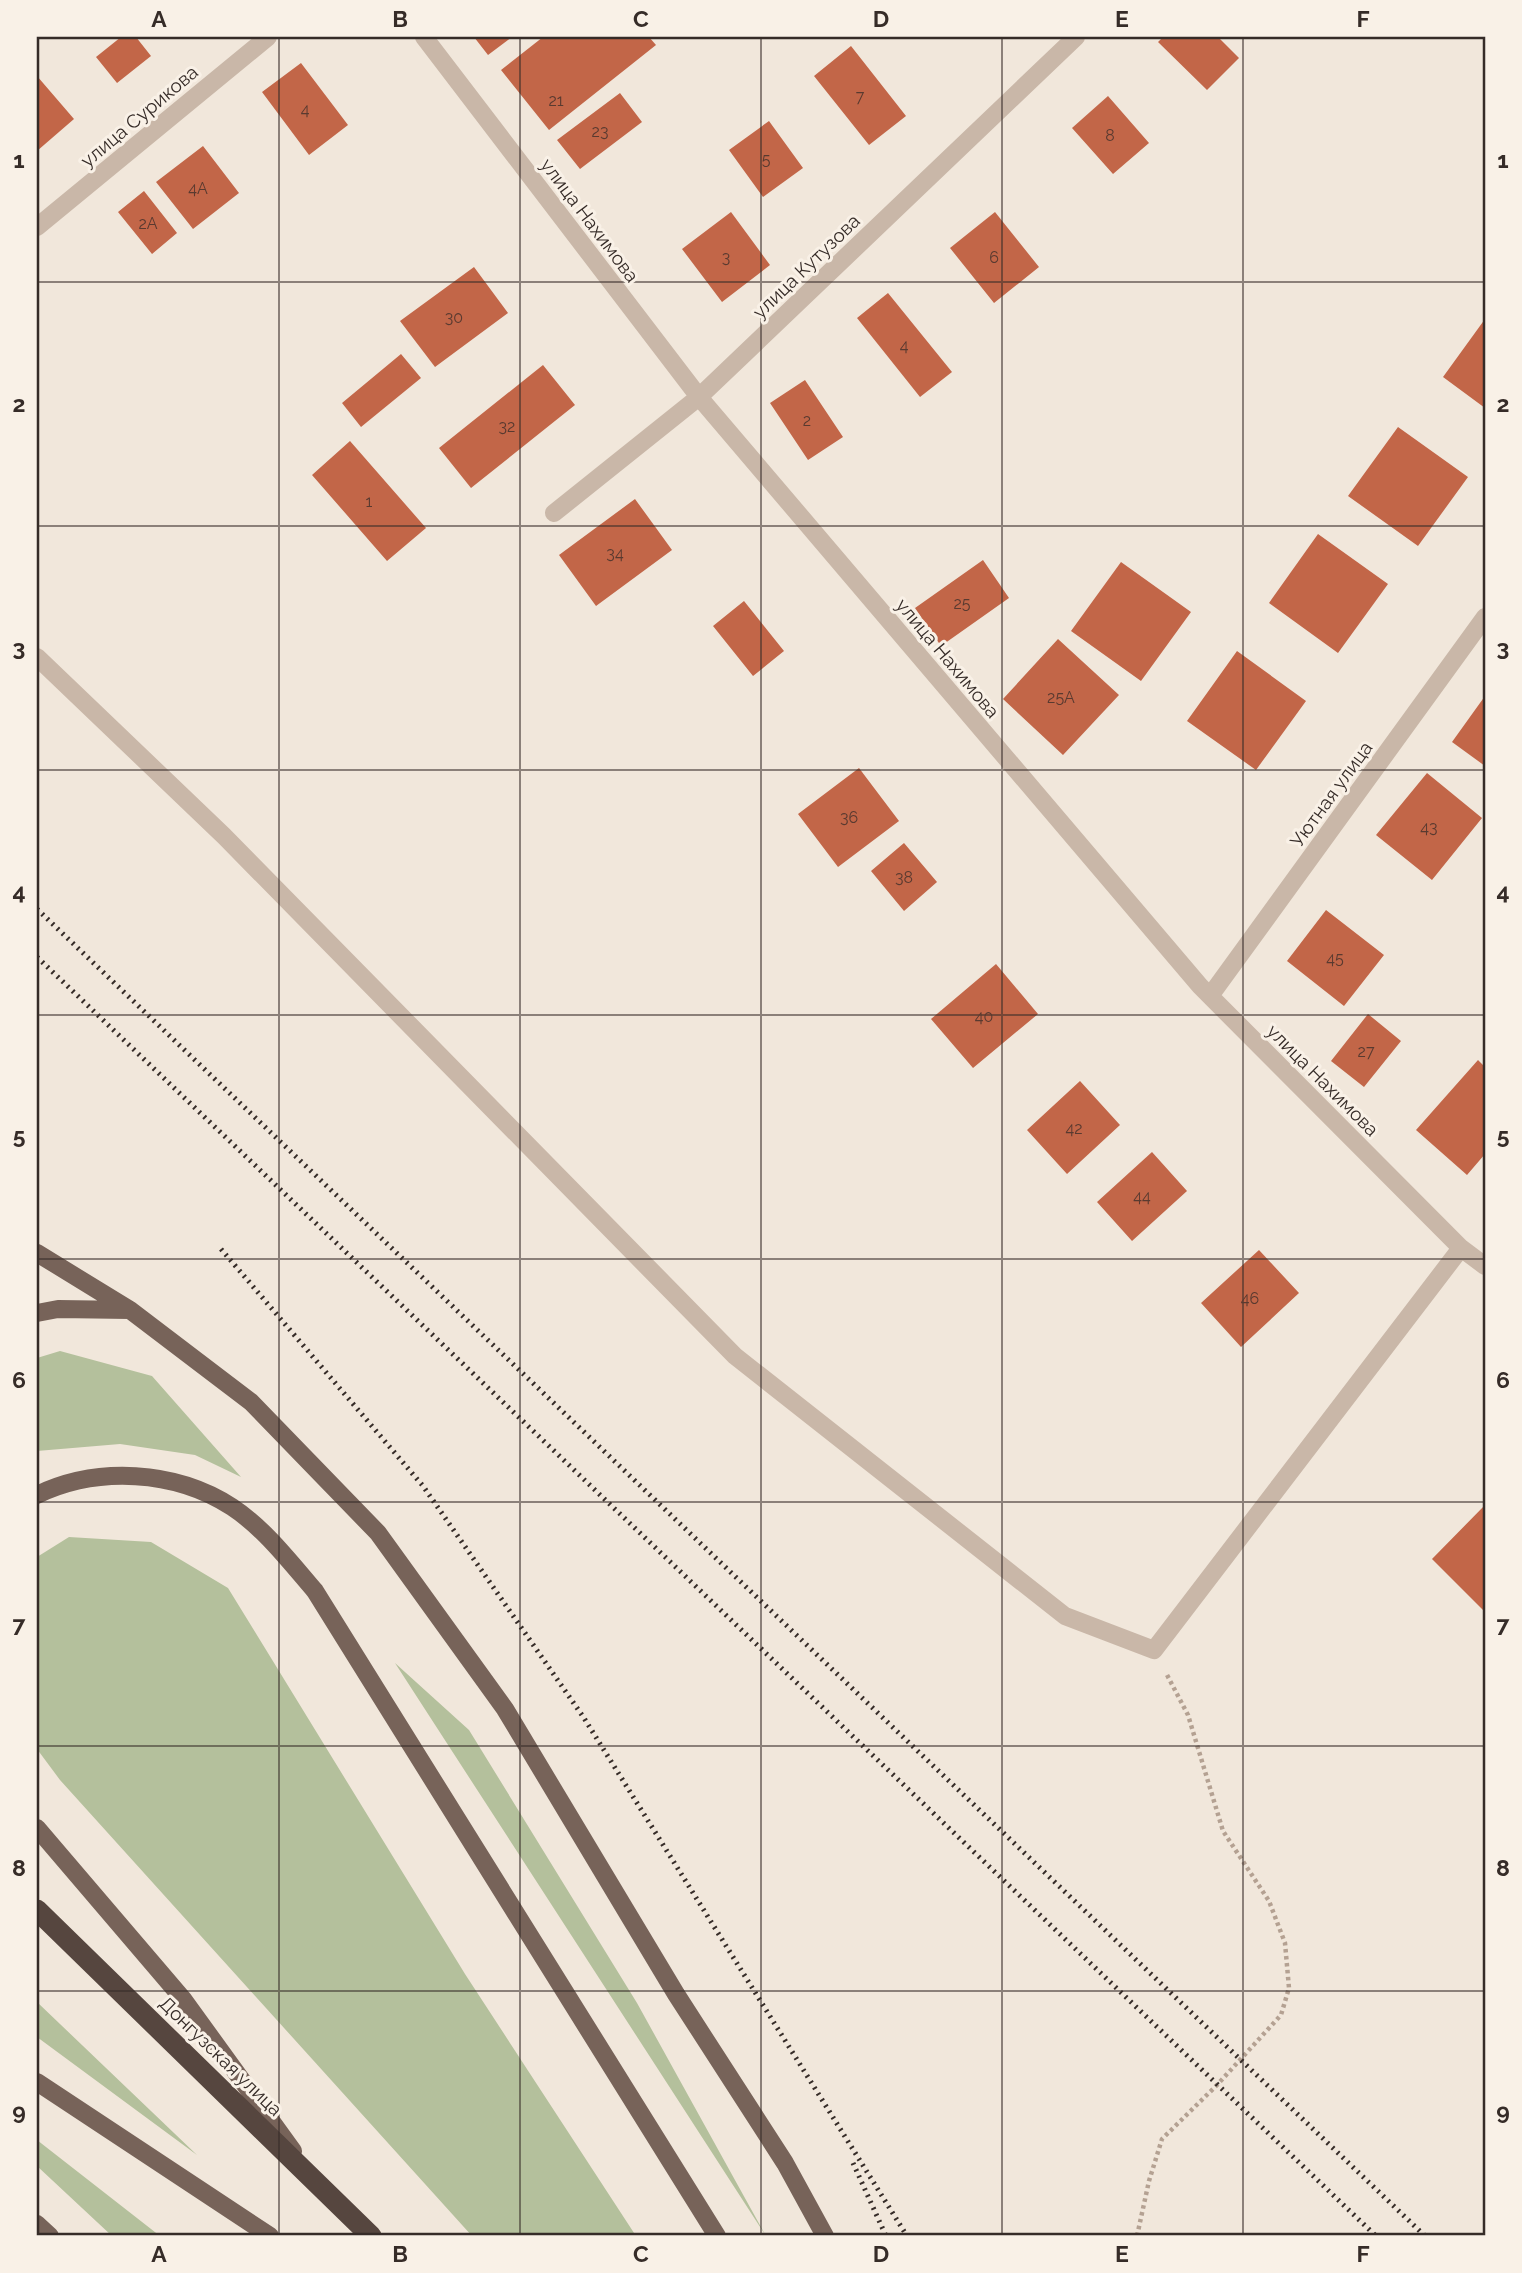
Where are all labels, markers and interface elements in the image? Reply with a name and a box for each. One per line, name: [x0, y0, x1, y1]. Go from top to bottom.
text: A: [151, 5, 167, 32]
text: B: [392, 5, 408, 32]
text: C: [633, 5, 649, 32]
text: D: [873, 5, 889, 32]
text: E: [1115, 5, 1129, 32]
text: F: [1356, 5, 1370, 32]
street label: улица Сурикова: [76, 61, 202, 171]
house number: 7: [856, 87, 865, 106]
house number: 21: [548, 91, 564, 110]
house number: 4: [301, 100, 310, 119]
house number: 23: [592, 122, 608, 141]
house number: 8: [1105, 126, 1115, 145]
text: 1: [13, 146, 25, 173]
text: 1: [1497, 146, 1509, 173]
house number: 5: [762, 150, 771, 169]
street label: улица Нахимова: [536, 154, 644, 286]
house number: 4А: [188, 179, 208, 198]
street label: улица Кутузова: [748, 209, 864, 323]
house number: 2А: [138, 214, 158, 233]
house number: 3: [722, 248, 730, 267]
house number: 6: [989, 248, 999, 267]
house number: 30: [445, 308, 463, 327]
house number: 4: [900, 336, 909, 355]
text: 2: [13, 390, 25, 417]
text: 2: [1497, 390, 1509, 417]
house number: 2: [803, 411, 811, 430]
house number: 32: [499, 417, 515, 436]
house number: 1: [366, 492, 373, 511]
house number: 34: [606, 544, 624, 563]
street label: улица Нахимова: [892, 594, 1004, 722]
house number: 25: [953, 594, 971, 613]
text: 3: [13, 634, 25, 661]
text: 3: [1497, 634, 1509, 661]
house number: 25А: [1047, 688, 1075, 707]
street label: Уютная улица: [1285, 737, 1377, 851]
house number: 36: [840, 808, 858, 827]
house number: 43: [1420, 818, 1438, 837]
house number: 38: [895, 868, 913, 887]
text: 4: [12, 878, 26, 905]
text: 4: [1496, 878, 1510, 905]
house number: 45: [1326, 949, 1344, 968]
house number: 40: [975, 1007, 993, 1026]
street label: улица Нахимова: [1263, 1020, 1383, 1140]
house number: 27: [1358, 1042, 1375, 1061]
house number: 42: [1065, 1119, 1083, 1138]
text: 5: [13, 1122, 26, 1149]
text: 5: [1497, 1122, 1510, 1149]
house number: 44: [1133, 1187, 1151, 1206]
house number: 46: [1241, 1289, 1259, 1308]
text: 6: [12, 1366, 26, 1393]
text: 6: [1496, 1366, 1510, 1393]
text: 7: [13, 1610, 26, 1637]
text: 7: [1497, 1610, 1510, 1637]
text: 8: [12, 1854, 26, 1881]
text: 8: [1496, 1854, 1510, 1881]
street label: Донгузская улица: [155, 1992, 287, 2120]
text: 9: [12, 2098, 26, 2125]
text: 9: [1496, 2098, 1510, 2125]
text: A: [151, 2240, 167, 2267]
text: B: [392, 2240, 408, 2267]
text: C: [633, 2240, 649, 2267]
text: D: [873, 2240, 889, 2267]
text: E: [1115, 2240, 1129, 2267]
text: F: [1356, 2240, 1370, 2267]

